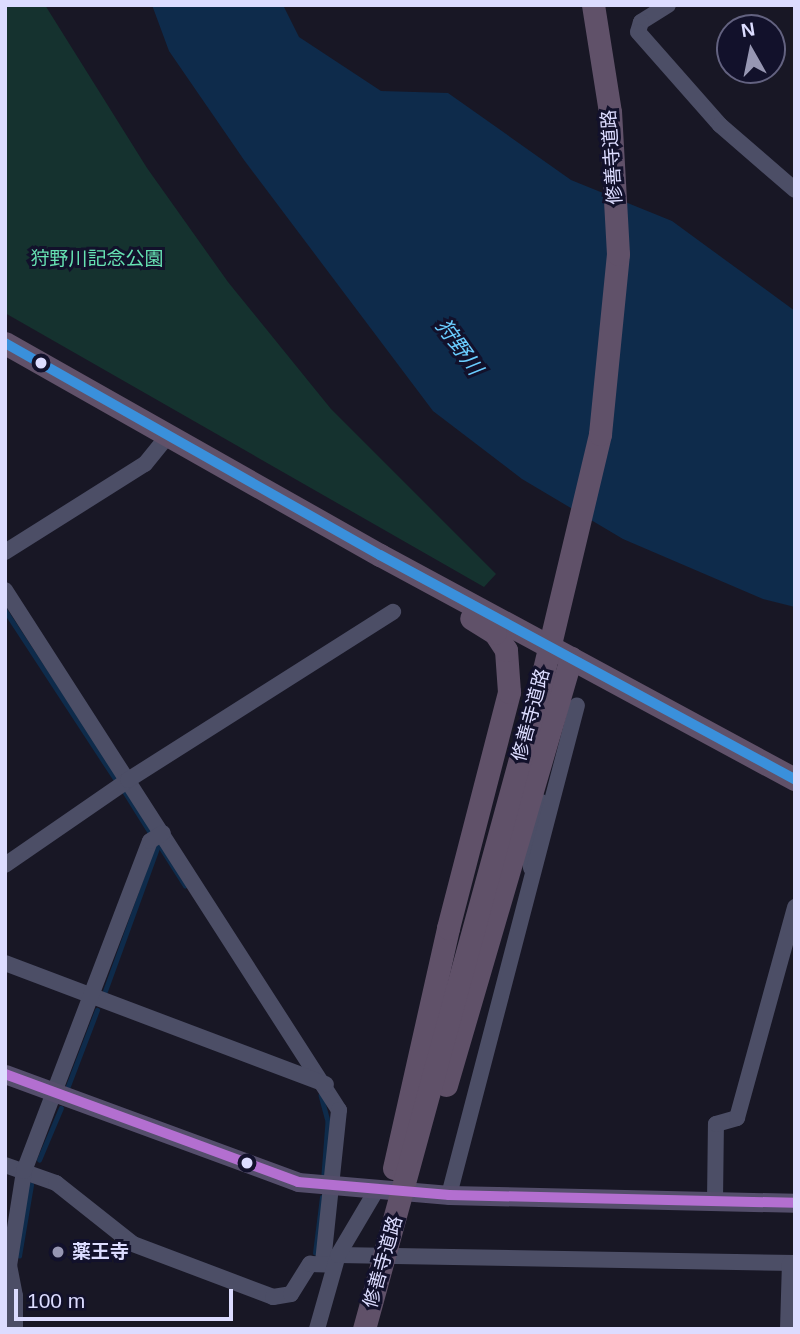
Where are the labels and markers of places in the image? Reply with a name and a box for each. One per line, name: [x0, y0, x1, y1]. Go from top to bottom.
unlabelled marker: [34, 356, 48, 370]
unlabelled marker: [240, 1156, 254, 1170]
place label: 薬王寺: [72, 1241, 129, 1263]
marker: 薬王寺: [50, 1244, 66, 1260]

